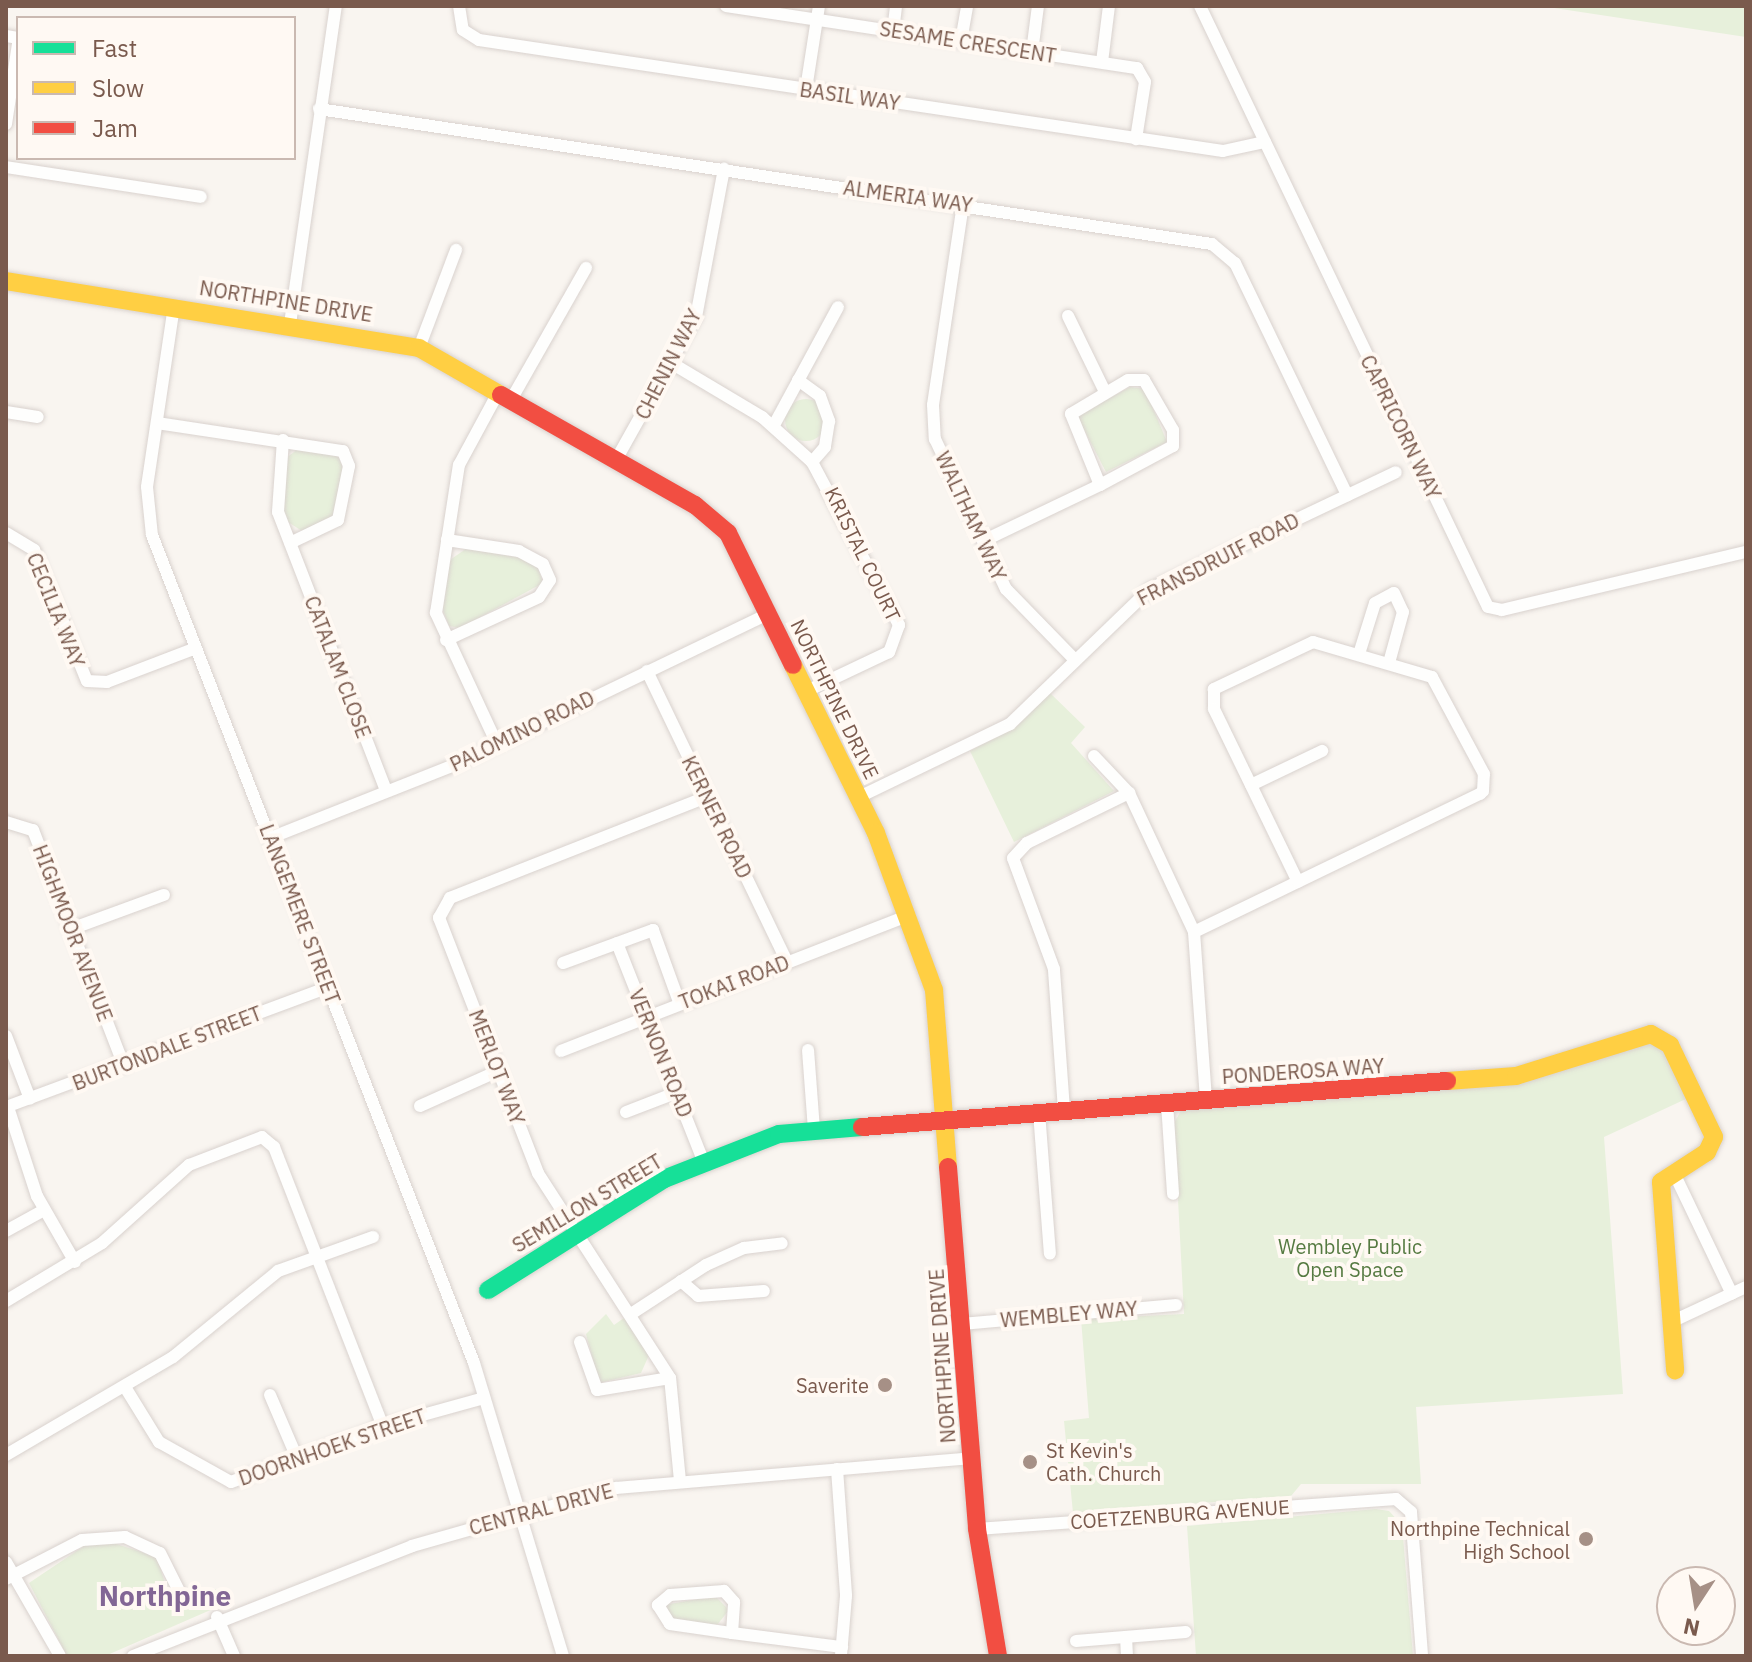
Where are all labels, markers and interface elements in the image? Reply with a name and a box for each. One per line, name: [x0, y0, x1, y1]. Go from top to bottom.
legend: [16, 16, 296, 160]
street label: SESAME CRESCENT: [878, 16, 1058, 68]
text: Fast: [92, 32, 137, 64]
text: Slow: [92, 72, 144, 104]
street label: BASIL WAY: [798, 77, 902, 115]
text: Jam: [92, 112, 138, 144]
street label: ALMERIA WAY: [842, 175, 974, 217]
street label: NORTHPINE DRIVE: [198, 275, 374, 327]
street label: CHENIN WAY: [630, 305, 706, 423]
street label: CAPRICORN WAY: [1356, 351, 1446, 503]
street label: WALTHAM WAY: [931, 448, 1011, 584]
street label: KRISTAL COURT: [820, 483, 906, 625]
street label: FRANSDRUIF ROAD: [1133, 508, 1303, 610]
street label: CECILIA WAY: [22, 549, 90, 671]
street label: CATALAM CLOSE: [300, 593, 376, 741]
street label: NORTHPINE DRIVE: [786, 615, 884, 783]
street label: PALOMINO ROAD: [446, 686, 598, 776]
street label: KERNER ROAD: [677, 752, 757, 882]
street label: LANGEMERE STREET: [255, 821, 345, 1007]
street label: HIGHMOOR AVENUE: [28, 841, 118, 1025]
street label: TOKAI ROAD: [675, 950, 793, 1014]
street label: VERNON ROAD: [624, 985, 698, 1121]
street label: BURTONDALE STREET: [69, 1001, 265, 1095]
street label: MERLOT WAY: [464, 1006, 530, 1128]
street label: PONDEROSA WAY: [1221, 1053, 1385, 1089]
street label: SEMILLON STREET: [508, 1149, 666, 1257]
park label: Wembley Public Open Space: [1278, 1235, 1422, 1282]
street label: NORTHPINE DRIVE: [924, 1268, 960, 1444]
street label: WEMBLEY WAY: [999, 1296, 1139, 1332]
place label: Saverite: [796, 1373, 869, 1397]
marker: Saverite: [876, 1376, 894, 1394]
street label: DOORNHOEK STREET: [235, 1404, 429, 1490]
place label: St Kevin's Cath. Church: [1046, 1438, 1161, 1485]
marker: St Kevin's Cath. Church: [1021, 1453, 1039, 1471]
street label: CENTRAL DRIVE: [466, 1478, 616, 1540]
street label: COETZENBURG AVENUE: [1070, 1494, 1290, 1534]
place label: Northpine Technical High School: [1390, 1516, 1570, 1563]
marker: Northpine Technical High School: [1577, 1530, 1595, 1548]
north arrow: [1656, 1566, 1736, 1646]
district label: Northpine: [99, 1579, 231, 1613]
text: N: [1681, 1612, 1702, 1644]

